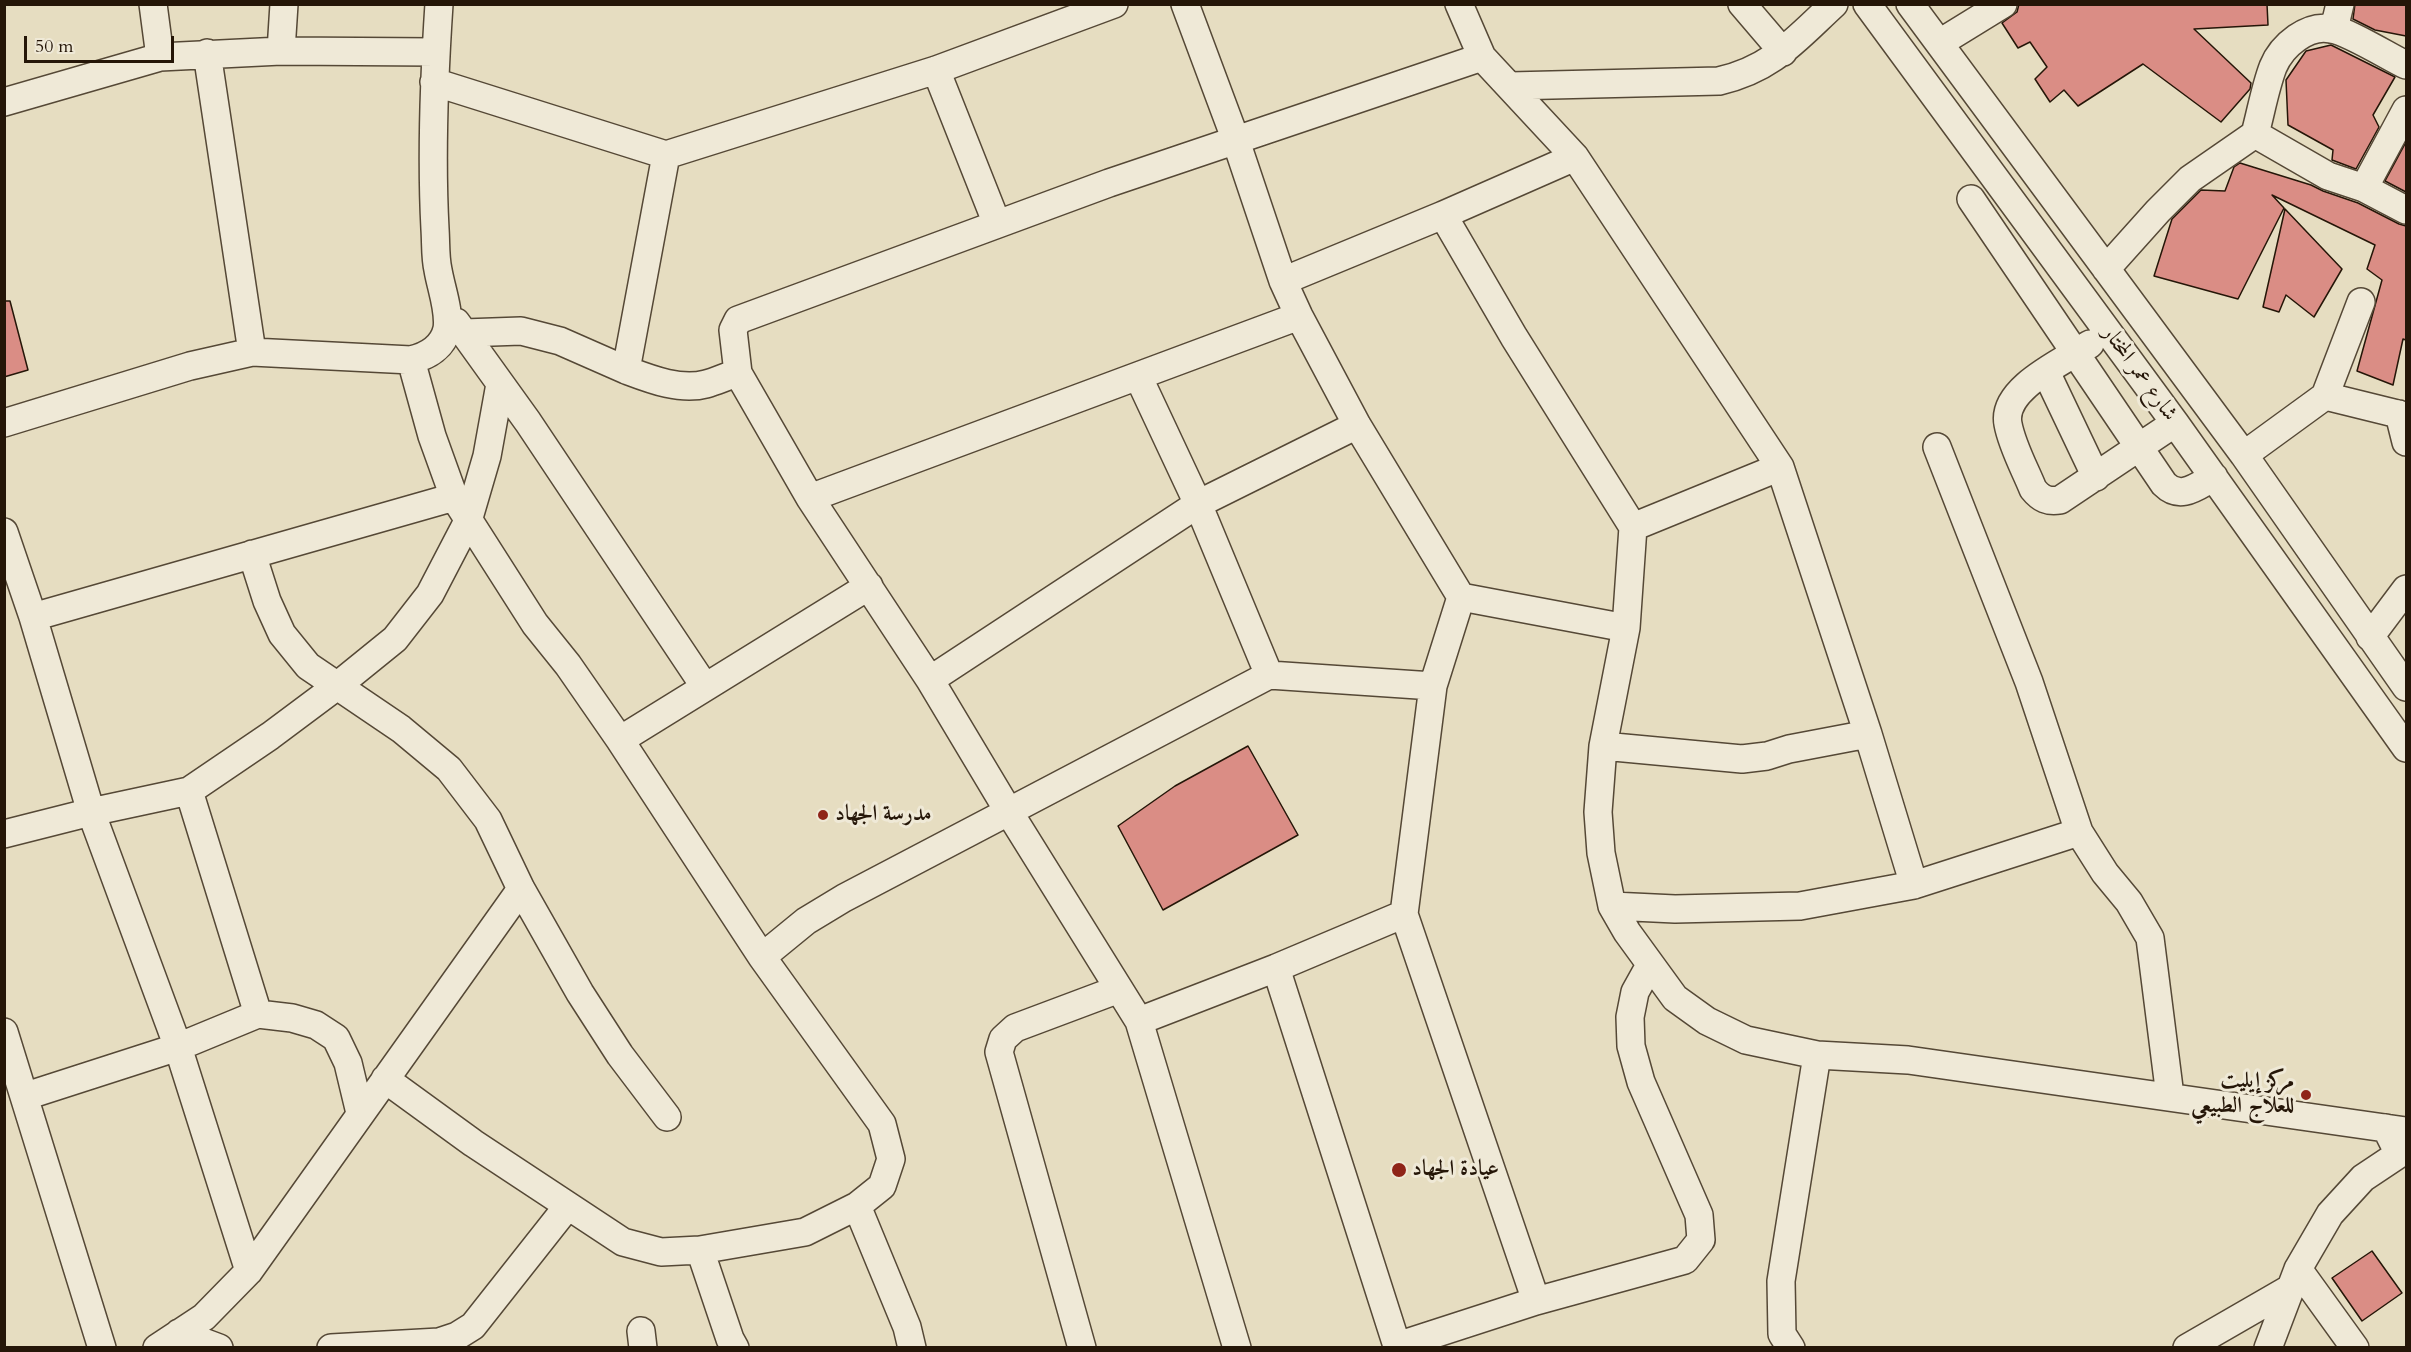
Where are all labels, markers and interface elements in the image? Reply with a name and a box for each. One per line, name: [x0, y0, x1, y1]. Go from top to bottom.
scale bar: [27, 24, 177, 62]
text: 50 m: [35, 34, 74, 59]
street label: شارع عمر المختار: [2096, 321, 2182, 427]
place label: مدرسة الجهاد: [835, 802, 932, 828]
marker: مدرسة الجهاد: [816, 808, 830, 822]
place label: مركز إيليت للعلاج الطبيعي: [2191, 1069, 2294, 1120]
marker: مركز إيليت للعلاج الطبيعي: [2299, 1088, 2313, 1102]
place label: عيادة الجهاد: [1412, 1157, 1499, 1183]
marker: عيادة الجهاد: [1390, 1161, 1408, 1179]

